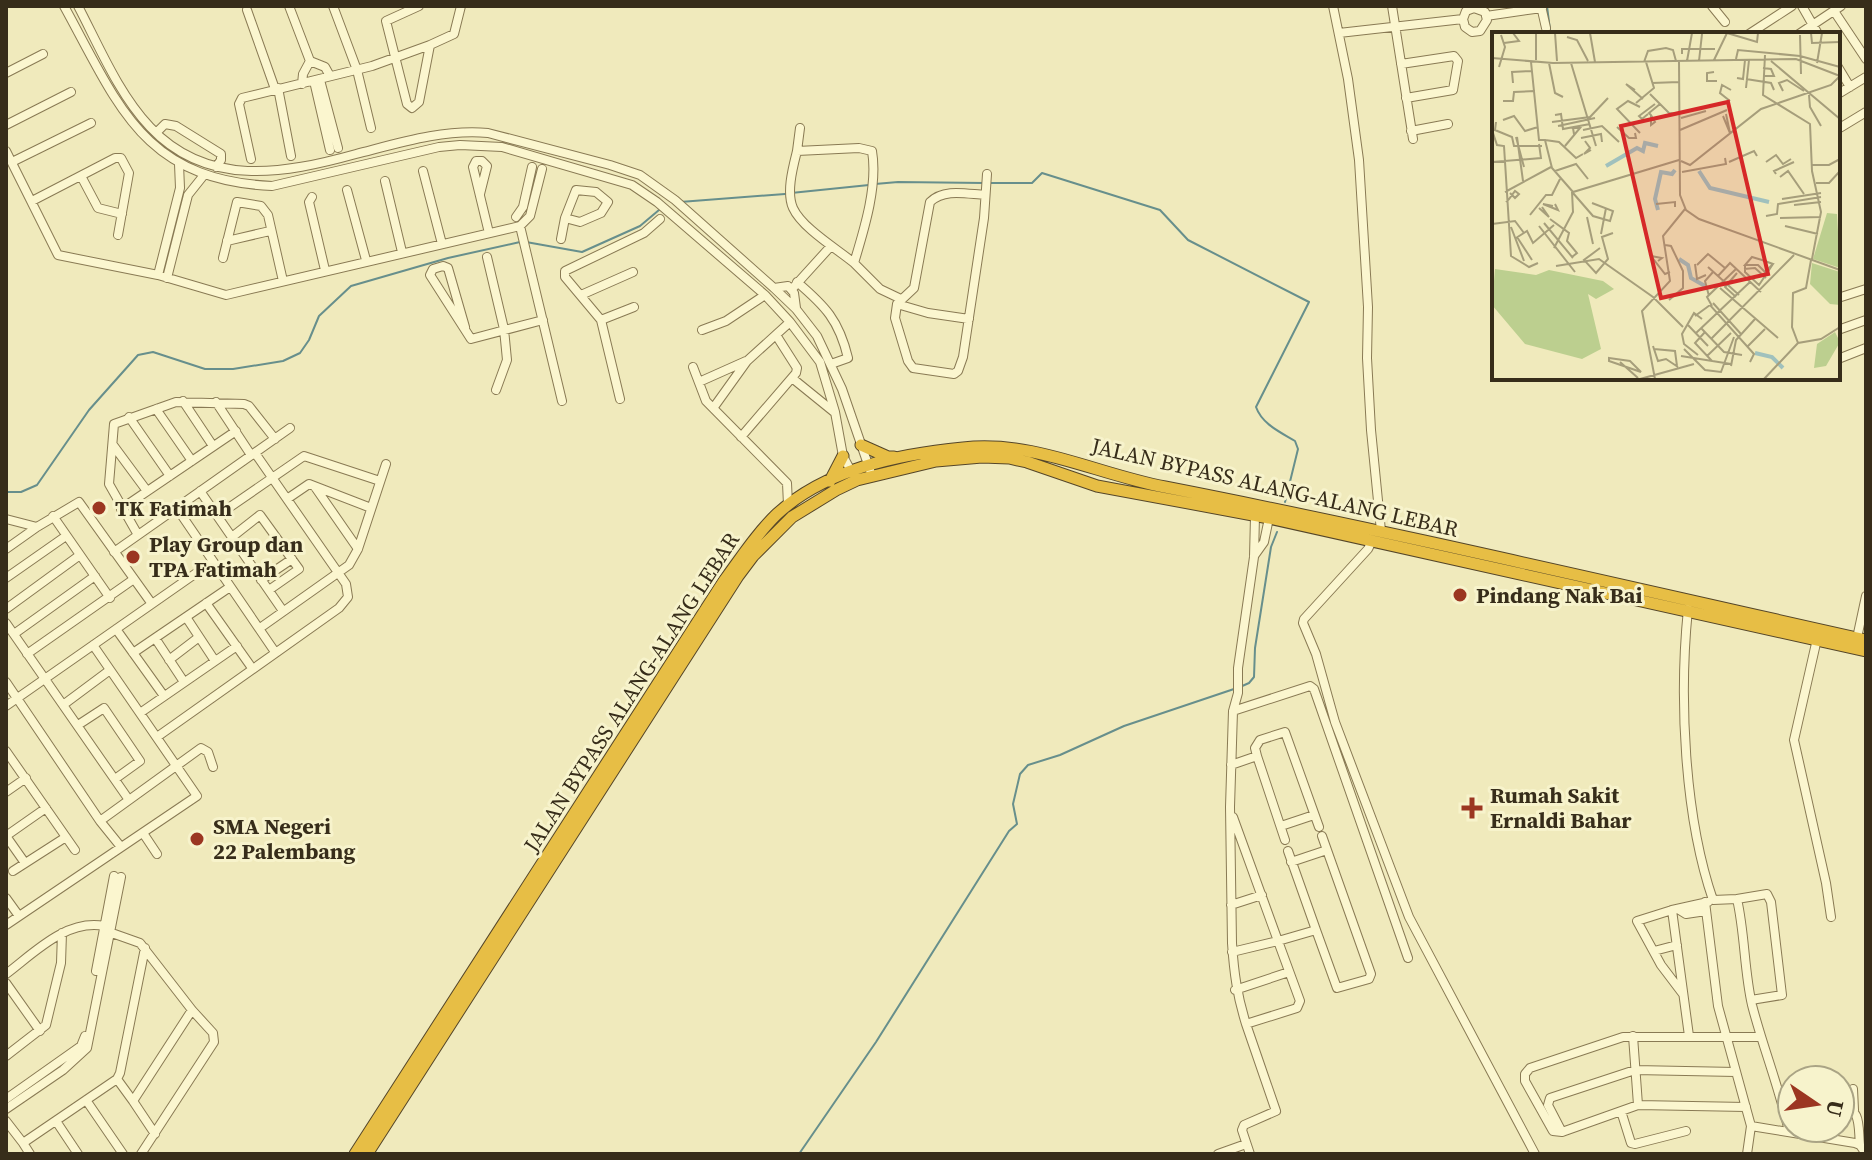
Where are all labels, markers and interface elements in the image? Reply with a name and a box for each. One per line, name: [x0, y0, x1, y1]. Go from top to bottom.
inset map: [1492, 32, 1840, 380]
street label: JALAN BYPASS ALANG-ALANG LEBAR: [1088, 430, 1462, 544]
place label: TK Fatimah: [115, 493, 233, 523]
marker: TK Fatimah: [90, 499, 108, 517]
street label: JALAN BYPASS ALANG-ALANG LEBAR: [516, 526, 746, 859]
place label: Play Group dan TPA Fatimah: [149, 529, 304, 584]
marker: Play Group dan TPA Fatimah: [124, 548, 142, 566]
place label: Pindang Nak Bai: [1476, 580, 1642, 610]
marker: Pindang Nak Bai: [1451, 586, 1469, 604]
place label: Rumah Sakit Ernaldi Bahar: [1490, 780, 1632, 835]
marker: Rumah Sakit Ernaldi Bahar: [1461, 797, 1483, 819]
place label: SMA Negeri 22 Palembang: [213, 811, 355, 866]
marker: SMA Negeri 22 Palembang: [188, 830, 206, 848]
north arrow: [1776, 1064, 1856, 1144]
text: U: [1819, 1097, 1852, 1120]

